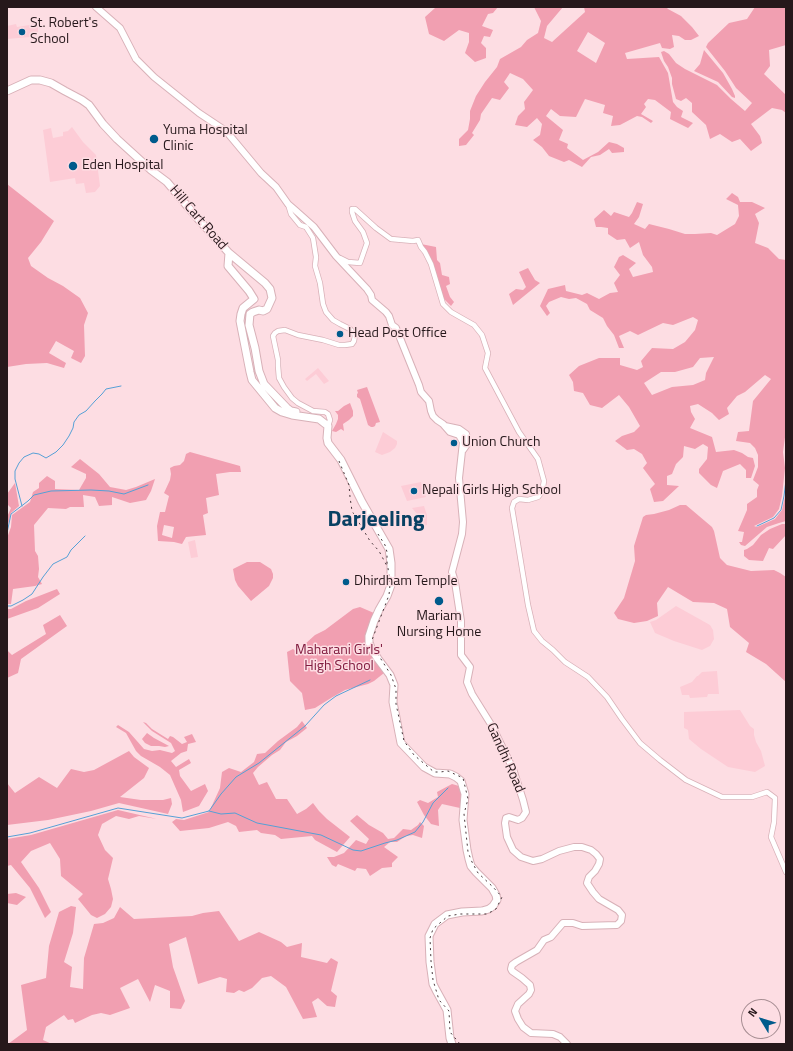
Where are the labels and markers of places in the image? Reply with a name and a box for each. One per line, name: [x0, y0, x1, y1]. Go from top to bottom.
place label: St. Robert's School: [30, 16, 98, 48]
marker: St. Robert's School: [17, 27, 27, 37]
place label: Yuma Hospital Clinic: [163, 123, 248, 156]
marker: Yuma Hospital Clinic: [148, 133, 160, 145]
place label: Eden Hospital: [82, 158, 164, 174]
marker: Eden Hospital: [67, 160, 79, 172]
place label: Head Post Office: [348, 326, 447, 342]
marker: Head Post Office: [335, 329, 345, 339]
place label: Union Church: [462, 435, 540, 451]
marker: Union Church: [449, 438, 459, 448]
place label: Nepali Girls High School: [422, 483, 561, 499]
marker: Nepali Girls High School: [409, 486, 419, 496]
place label: Dhirdham Temple: [354, 574, 458, 590]
marker: Dhirdham Temple: [341, 577, 351, 587]
marker: Mariam Nursing Home: [433, 595, 445, 607]
place label: Mariam Nursing Home: [397, 609, 481, 642]

